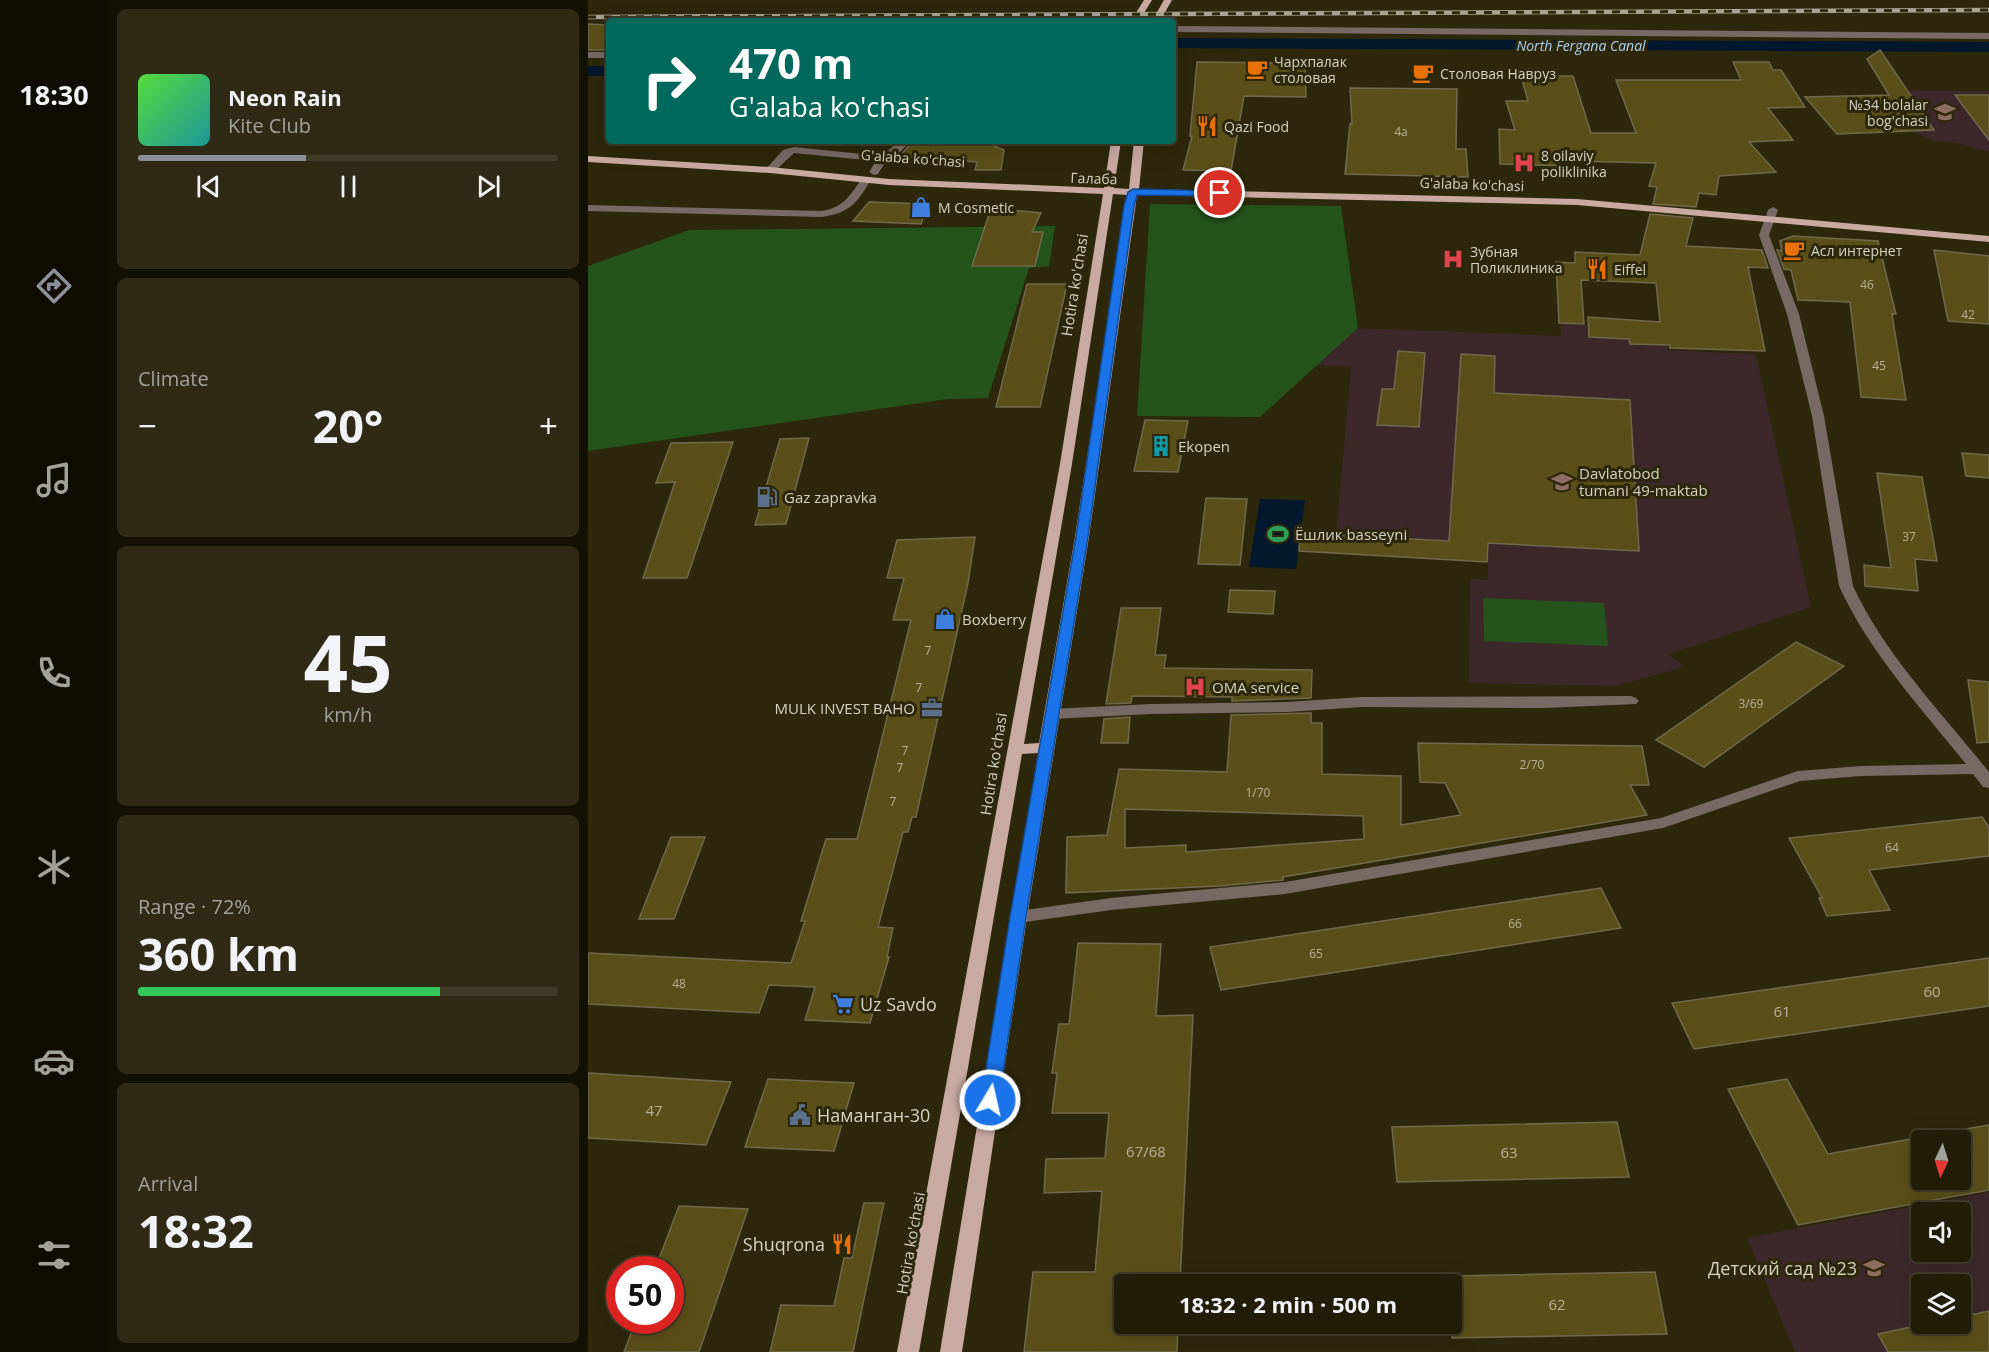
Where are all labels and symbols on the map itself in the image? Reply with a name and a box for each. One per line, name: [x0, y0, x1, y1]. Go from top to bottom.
water label: North Fergana Canal: [1516, 36, 1646, 55]
place label: Чархпалак столовая: [1274, 52, 1348, 87]
cafe icon: Чархпалак столовая: [1245, 57, 1269, 81]
cafe icon: Столовая Навруз: [1411, 61, 1435, 85]
place label: Столовая Навруз: [1440, 64, 1556, 83]
place label: №34 bolalar bog'chasi: [1849, 95, 1928, 130]
school or university icon: №34 bolalar bog'chasi: [1933, 100, 1957, 124]
restaurant icon: Qazi Food: [1195, 114, 1219, 138]
place label: Qazi Food: [1224, 117, 1289, 136]
house number: 4a: [1394, 123, 1408, 140]
street label: G'alaba ko'chasi: [860, 145, 966, 171]
place label: 8 oilaviy poliklinika: [1541, 146, 1607, 181]
hospital icon: 8 oilaviy poliklinika: [1512, 151, 1536, 175]
pin: [1194, 167, 1245, 218]
street label: Галаба: [1070, 168, 1118, 188]
street label: G'alaba ko'chasi: [1419, 173, 1525, 195]
shop icon: M Cosmetic: [909, 195, 933, 219]
place label: M Cosmetic: [938, 198, 1014, 217]
street label: Hotira ko'chasi: [1056, 232, 1092, 338]
cafe icon: Асл интернет: [1782, 238, 1806, 262]
place label: Асл интернет: [1811, 241, 1903, 260]
place label: Зубная Поликлиника: [1470, 242, 1562, 277]
hospital icon: Зубная Поликлиника: [1441, 247, 1465, 271]
restaurant icon: Eiffel: [1585, 257, 1609, 281]
place label: Eiffel: [1614, 260, 1646, 279]
house number: 46: [1860, 276, 1874, 293]
house number: 42: [1961, 306, 1975, 323]
house number: 45: [1872, 357, 1886, 374]
building icon: Ekopen: [1149, 434, 1173, 458]
place label: Ekopen: [1178, 436, 1230, 456]
place label: Davlatobod tumani 49-maktab: [1579, 463, 1708, 500]
school or university icon: Davlatobod tumani 49-maktab: [1550, 470, 1574, 494]
fuel station icon: Gaz zapravka: [755, 485, 779, 509]
place label: Gaz zapravka: [784, 487, 877, 507]
sports icon: Ёшлик basseyni: [1266, 522, 1290, 546]
place label: Ёшлик basseyni: [1295, 524, 1407, 544]
house number: 37: [1902, 528, 1916, 545]
shop icon: Boxberry: [933, 607, 957, 631]
place label: Boxberry: [962, 609, 1026, 629]
house number: 7: [925, 642, 932, 659]
hospital icon: OMA service: [1183, 675, 1207, 699]
place label: OMA service: [1212, 677, 1299, 697]
house number: 7: [916, 679, 923, 696]
house number: 3/69: [1739, 695, 1764, 712]
office icon: MULK INVEST BAHO: [920, 696, 944, 720]
place label: MULK INVEST BAHO: [775, 698, 915, 718]
street label: Hotira ko'chasi: [975, 711, 1011, 817]
house number: 7: [902, 742, 909, 759]
house number: 2/70: [1520, 756, 1545, 773]
house number: 7: [897, 759, 904, 776]
house number: 1/70: [1246, 784, 1271, 801]
house number: 7: [890, 793, 897, 810]
house number: 64: [1885, 839, 1899, 856]
house number: 66: [1508, 915, 1522, 932]
house number: 65: [1309, 945, 1323, 962]
house number: 48: [672, 975, 686, 992]
house number: 60: [1923, 981, 1941, 1001]
supermarket icon: Uz Savdo: [831, 992, 855, 1016]
place label: Uz Savdo: [860, 992, 937, 1016]
house number: 61: [1773, 1001, 1791, 1021]
position arrow: [958, 1068, 1022, 1132]
house number: 47: [645, 1100, 663, 1120]
public building icon: Наманган-30: [788, 1103, 812, 1127]
place label: Наманган-30: [817, 1103, 930, 1127]
north arrow: [1911, 1130, 1971, 1190]
house number: 67/68: [1126, 1141, 1166, 1161]
house number: 63: [1500, 1142, 1518, 1162]
street label: Hotira ko'chasi: [891, 1190, 929, 1296]
place label: Shuqrona: [743, 1232, 825, 1256]
restaurant icon: Shuqrona: [830, 1232, 854, 1256]
speed limit sign: 50: [606, 1256, 684, 1334]
place label: Детский сад №23: [1708, 1256, 1857, 1280]
school or university icon: Детский сад №23: [1862, 1256, 1886, 1280]
house number: 62: [1548, 1294, 1566, 1314]

